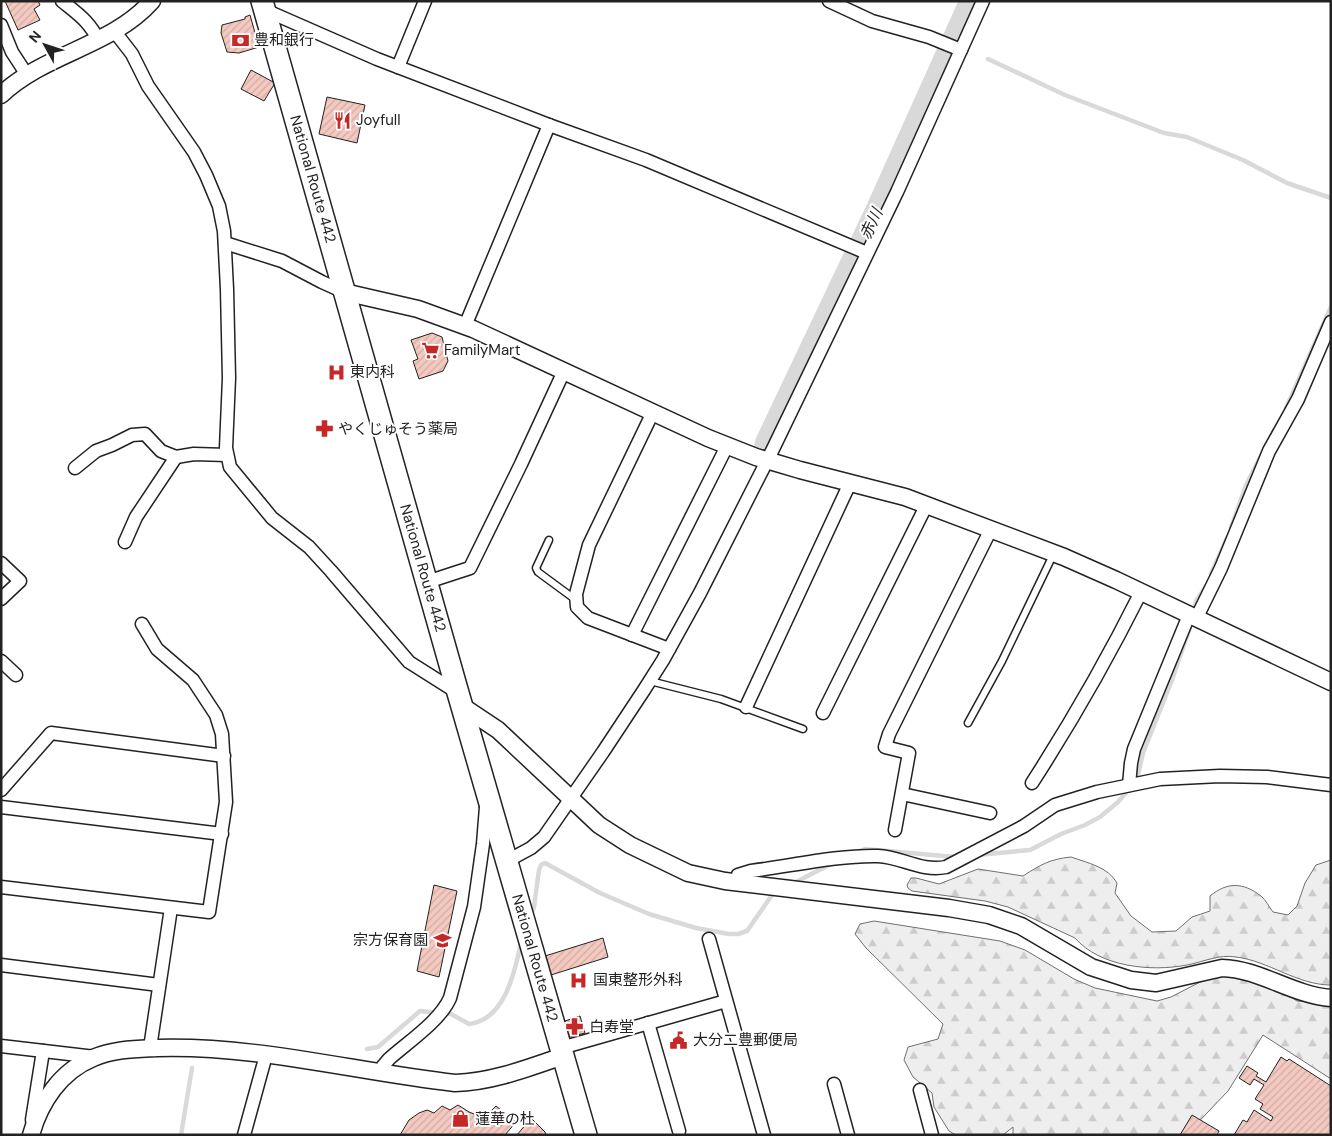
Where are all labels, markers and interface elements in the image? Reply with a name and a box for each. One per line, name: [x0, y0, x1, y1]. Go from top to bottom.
north arrow: [20, 20, 70, 70]
text: N: [25, 27, 45, 46]
bank icon: 豊和銀行: [230, 30, 250, 50]
place label: 豊和銀行: [254, 30, 314, 50]
restaurant icon: Joyfull: [332, 110, 352, 130]
place label: Joyfull: [356, 110, 401, 130]
street label: National Route 442: [285, 113, 341, 245]
water label: 赤川: [855, 203, 888, 243]
supermarket icon: FamilyMart: [420, 340, 440, 360]
place label: FamilyMart: [444, 340, 521, 360]
hospital icon: 東内科: [326, 362, 346, 382]
place label: 東内科: [350, 362, 395, 382]
pharmacy icon: やくじゅそう薬局: [314, 419, 334, 439]
place label: やくじゅそう薬局: [338, 419, 458, 439]
street label: National Route 442: [395, 502, 451, 634]
street label: National Route 442: [507, 892, 563, 1024]
place label: 宗方保育園: [353, 930, 428, 950]
school or university icon: 宗方保育園: [432, 930, 452, 950]
hospital icon: 国東整形外科: [569, 970, 589, 990]
place label: 国東整形外科: [593, 970, 683, 990]
pharmacy icon: 白寿堂: [565, 1017, 585, 1037]
place label: 白寿堂: [589, 1017, 634, 1037]
public building icon: 大分二豊郵便局: [669, 1030, 689, 1050]
place label: 大分二豊郵便局: [693, 1030, 798, 1050]
shop icon: 蓮華の杜: [451, 1109, 471, 1129]
place label: 蓮華の杜: [475, 1109, 535, 1129]

